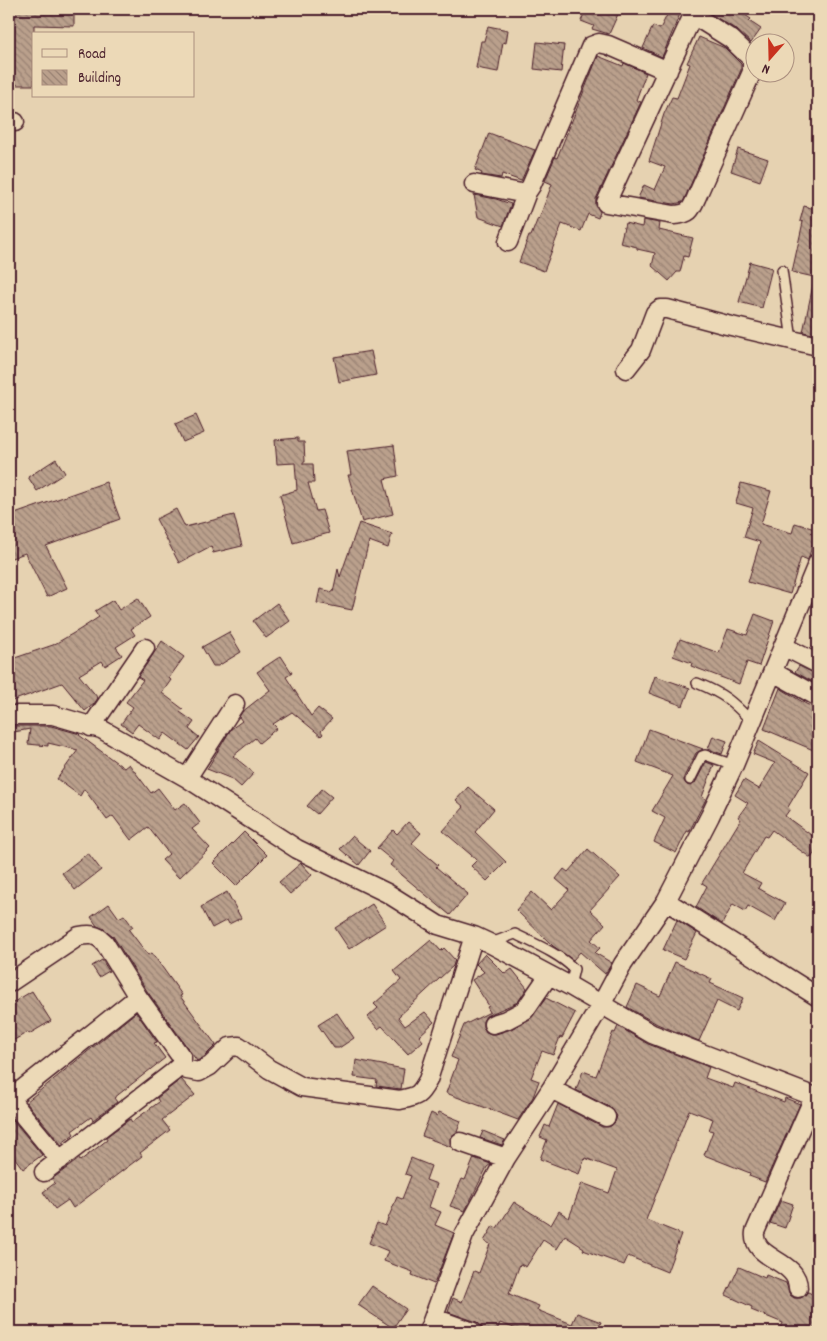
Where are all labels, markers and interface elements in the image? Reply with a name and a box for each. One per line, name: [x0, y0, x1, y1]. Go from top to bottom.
legend: [32, 32, 195, 98]
north arrow: [744, 32, 794, 82]
text: Road: [78, 44, 106, 66]
text: N: [759, 58, 773, 79]
text: Building: [78, 68, 121, 90]

